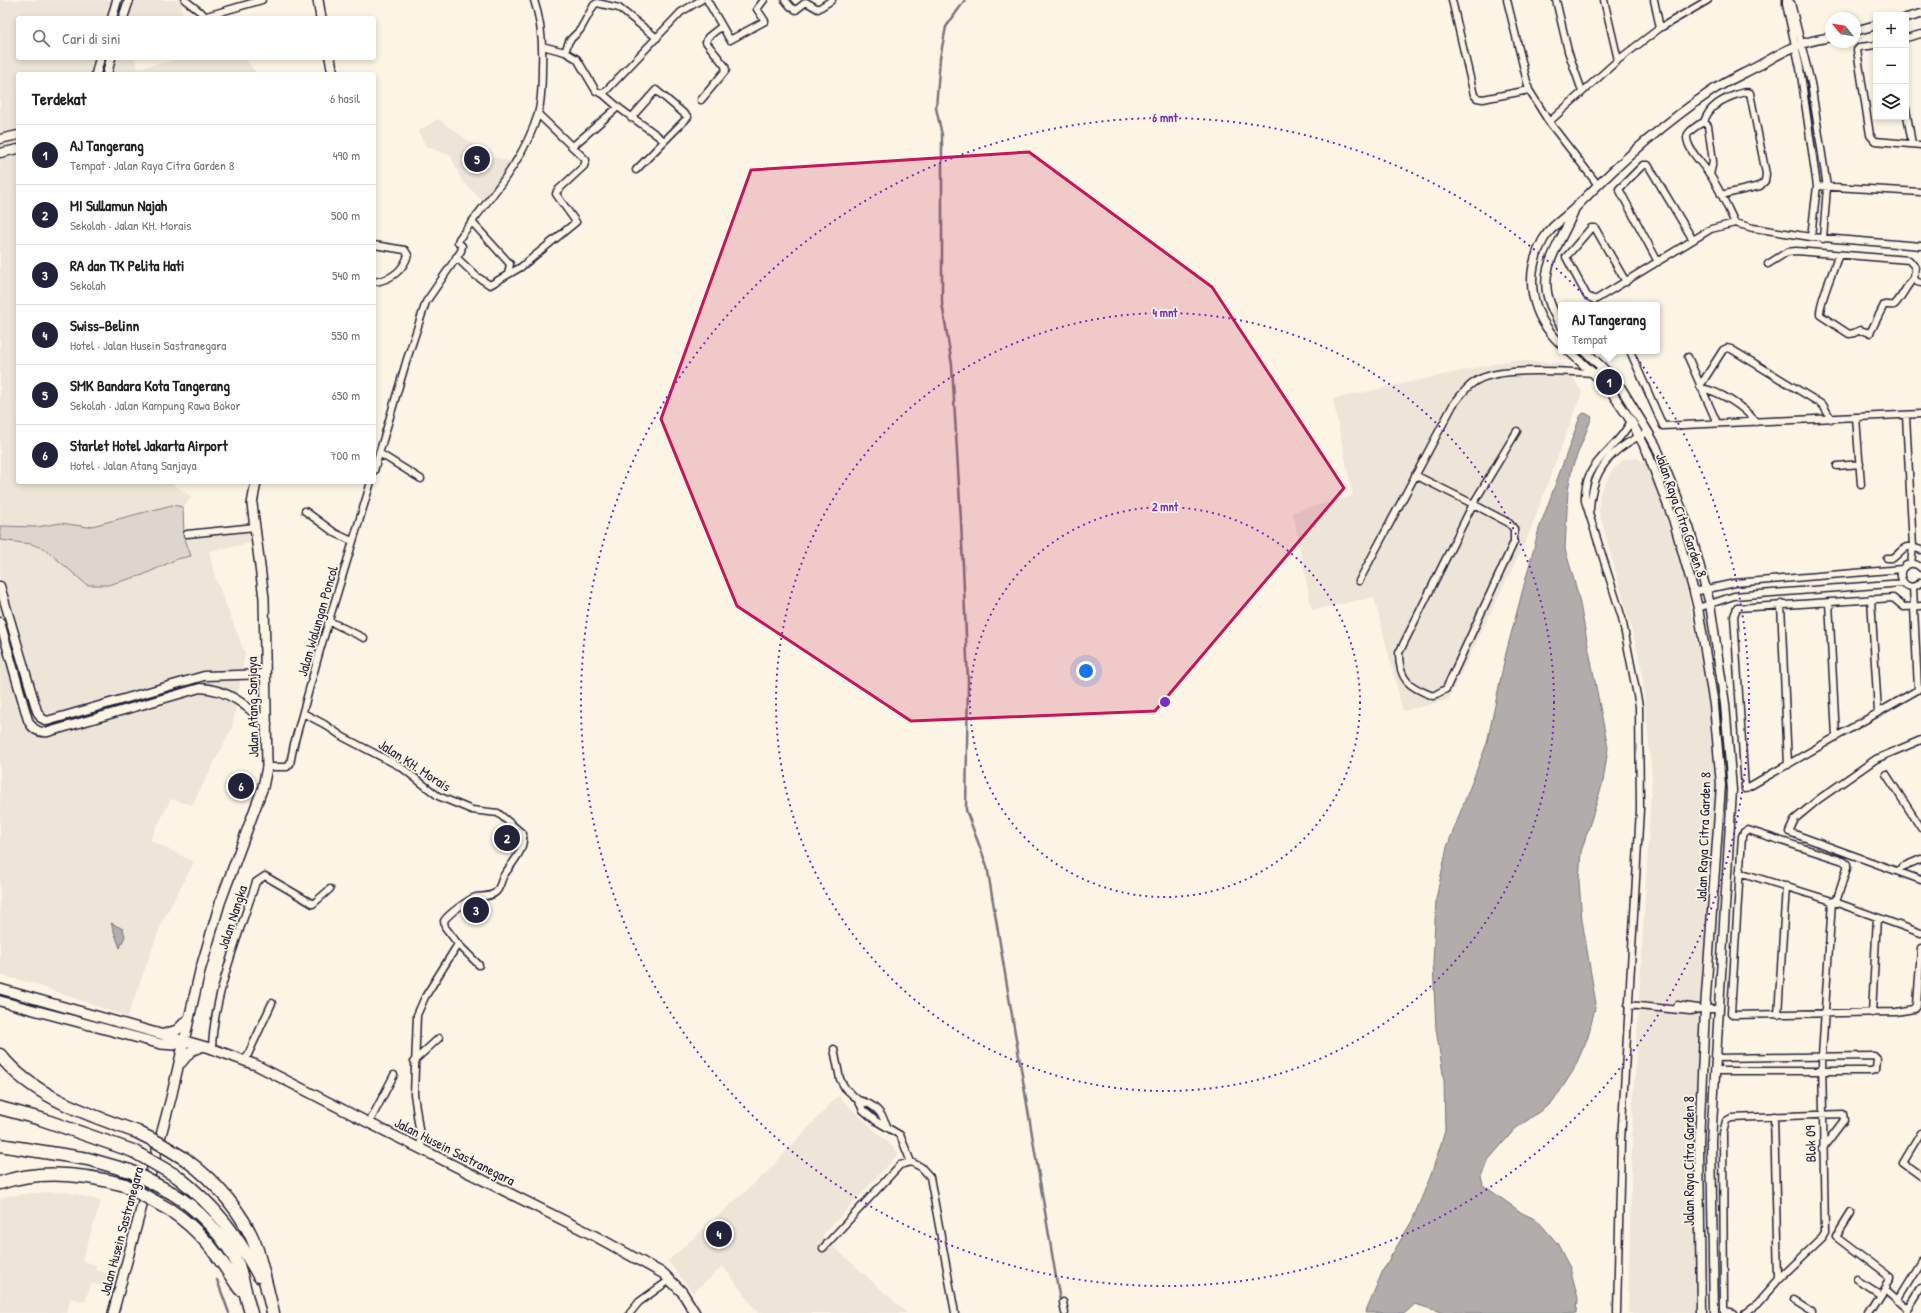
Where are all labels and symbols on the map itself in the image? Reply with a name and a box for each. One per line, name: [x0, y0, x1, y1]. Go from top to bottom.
north arrow: [1825, 12, 1861, 48]
text: 6 mnt: [1152, 109, 1178, 126]
pin: 5: [464, 144, 490, 174]
text: 4 mnt: [1153, 304, 1178, 321]
pin: 1: [1596, 367, 1622, 397]
street label: Jalan Raya Citra Garden 8: [1651, 451, 1712, 580]
text: 2 mnt: [1152, 498, 1179, 515]
street label: Jalan Walungan Poncol: [292, 563, 343, 679]
street label: Jalan Atang Sanjaya: [242, 656, 263, 758]
your location: [1076, 661, 1096, 681]
centre of rings: [1158, 695, 1172, 709]
street label: Jalan KH. Morais: [375, 734, 455, 796]
pin: 6: [228, 771, 254, 801]
street label: Jalan Raya Citra Garden 8: [1691, 772, 1716, 902]
pin: 2: [494, 823, 520, 853]
street label: Jalan Nangka: [213, 882, 252, 952]
pin: 3: [463, 895, 489, 925]
street label: Jalan Raya Citra Garden 8: [1679, 1096, 1699, 1226]
street label: Jalan Husein Sastranegara: [391, 1112, 519, 1191]
street label: Blok 09: [1800, 1125, 1820, 1163]
street label: Jalan Husein Sastranegara: [95, 1164, 148, 1298]
pin: 4: [706, 1219, 732, 1249]

